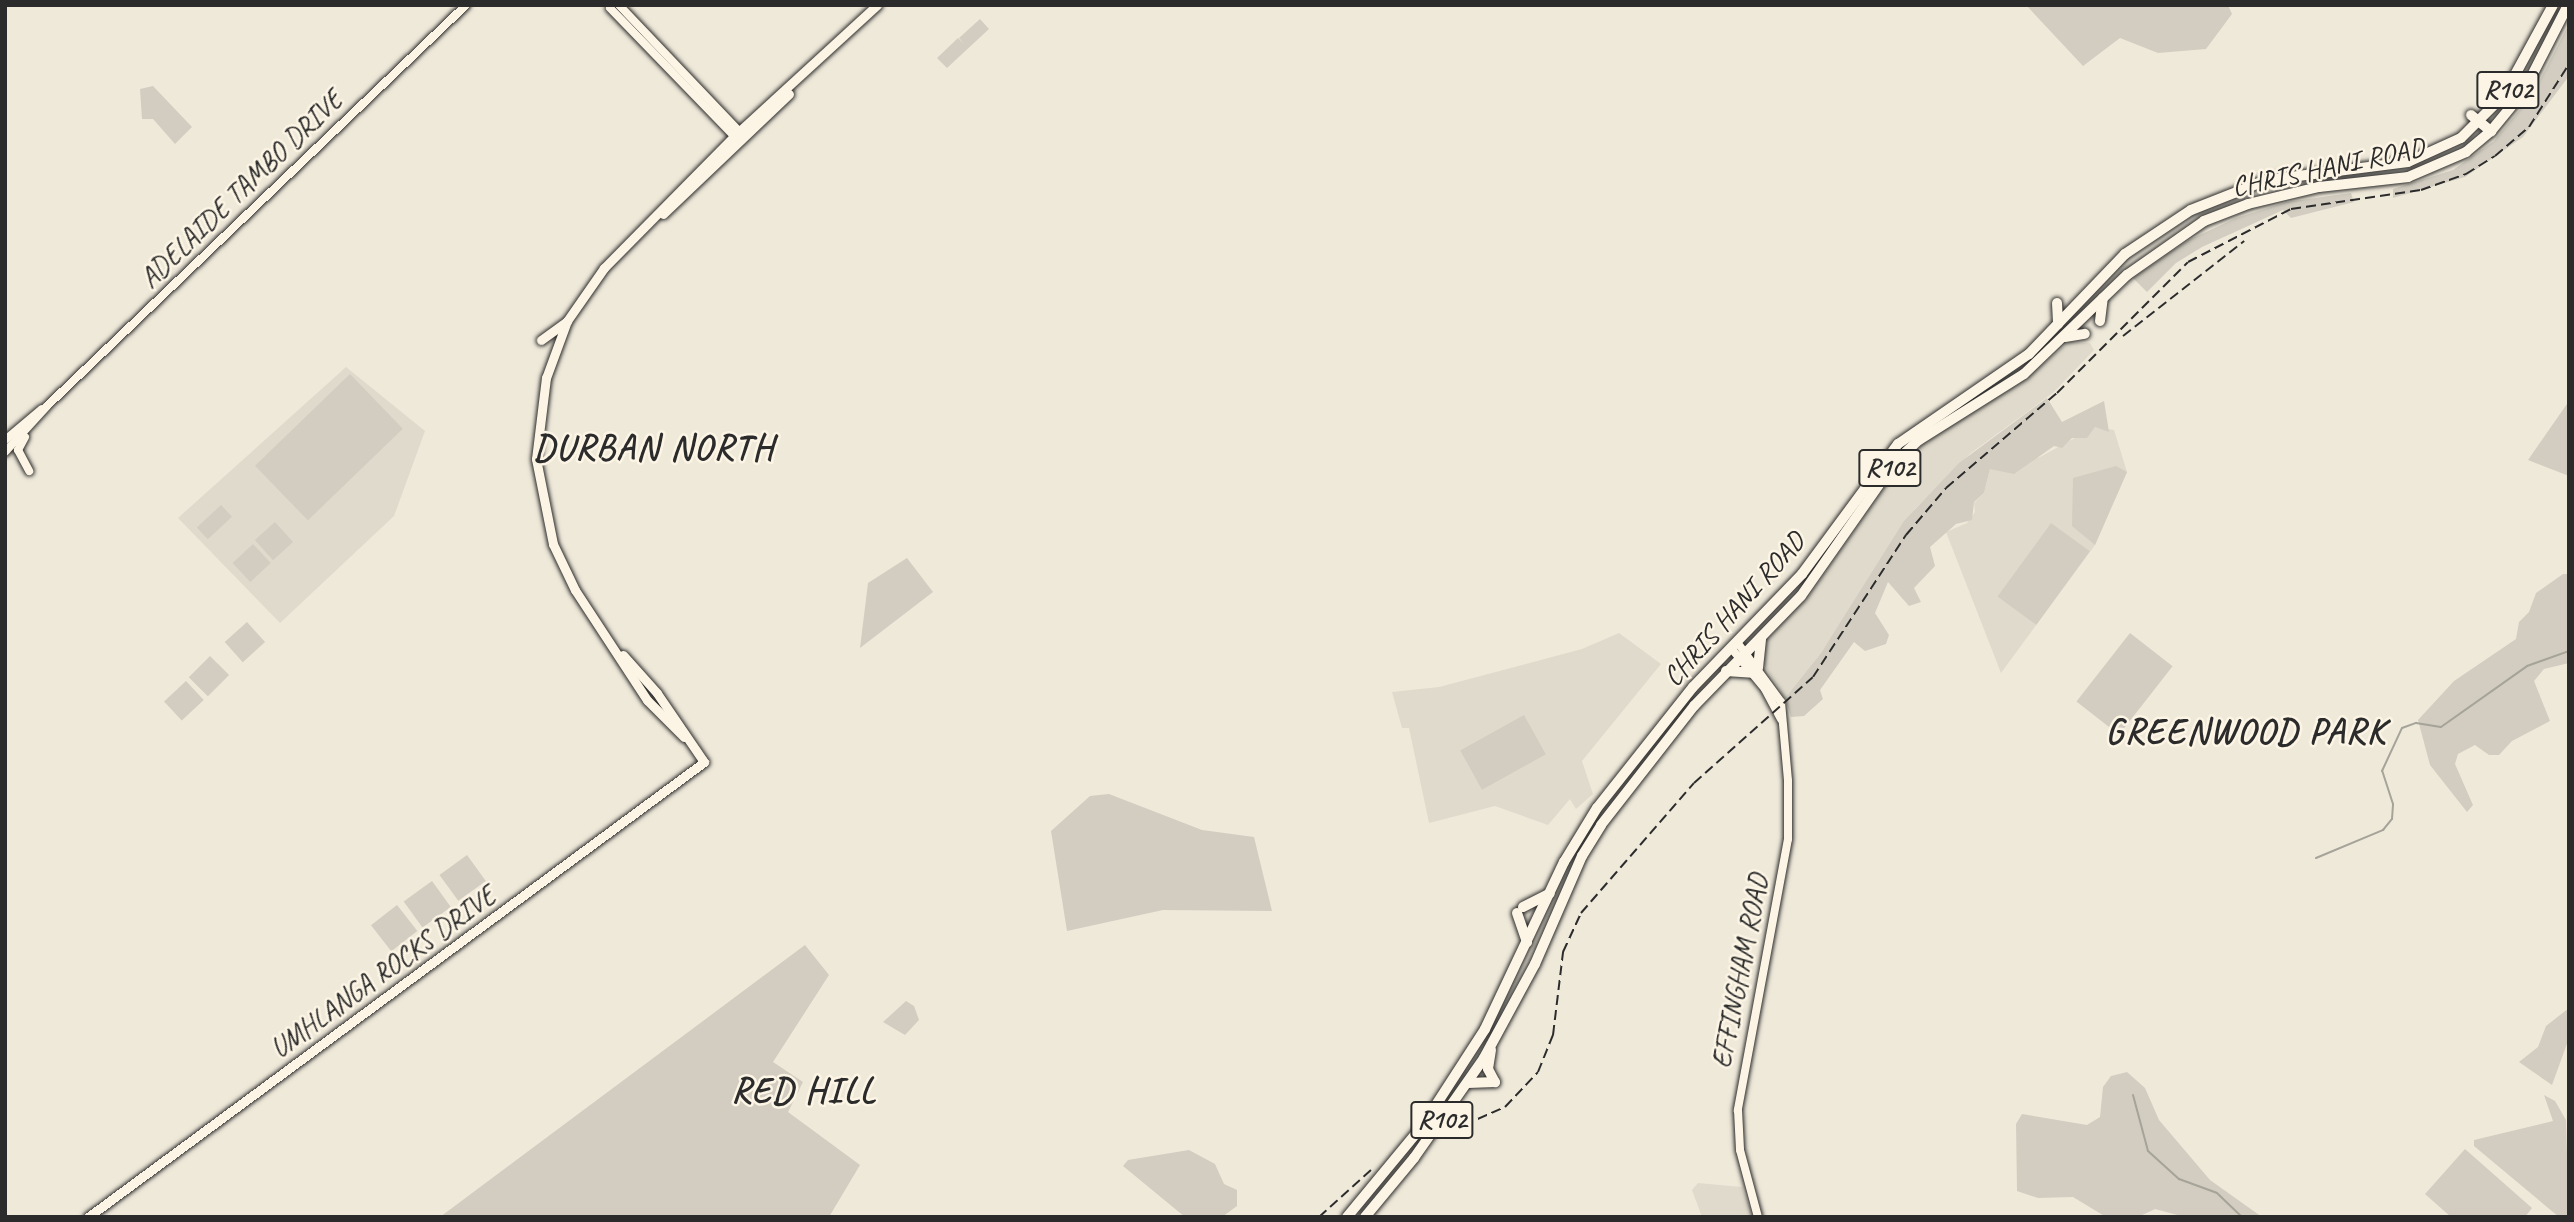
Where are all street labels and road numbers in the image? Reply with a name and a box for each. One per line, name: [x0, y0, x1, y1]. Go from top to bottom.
road number: R102: [2475, 68, 2541, 113]
street label: ADELAIDE TAMBO DRIVE: [133, 84, 349, 294]
street label: CHRIS HANI ROAD: [2229, 130, 2427, 204]
road number: R102: [1857, 446, 1923, 490]
street label: CHRIS HANI ROAD: [1656, 525, 1812, 693]
street label: EFFINGHAM ROAD: [1705, 871, 1775, 1071]
street label: UMHLANGA ROCKS DRIVE: [263, 878, 503, 1066]
road number: R102: [1409, 1098, 1475, 1142]

